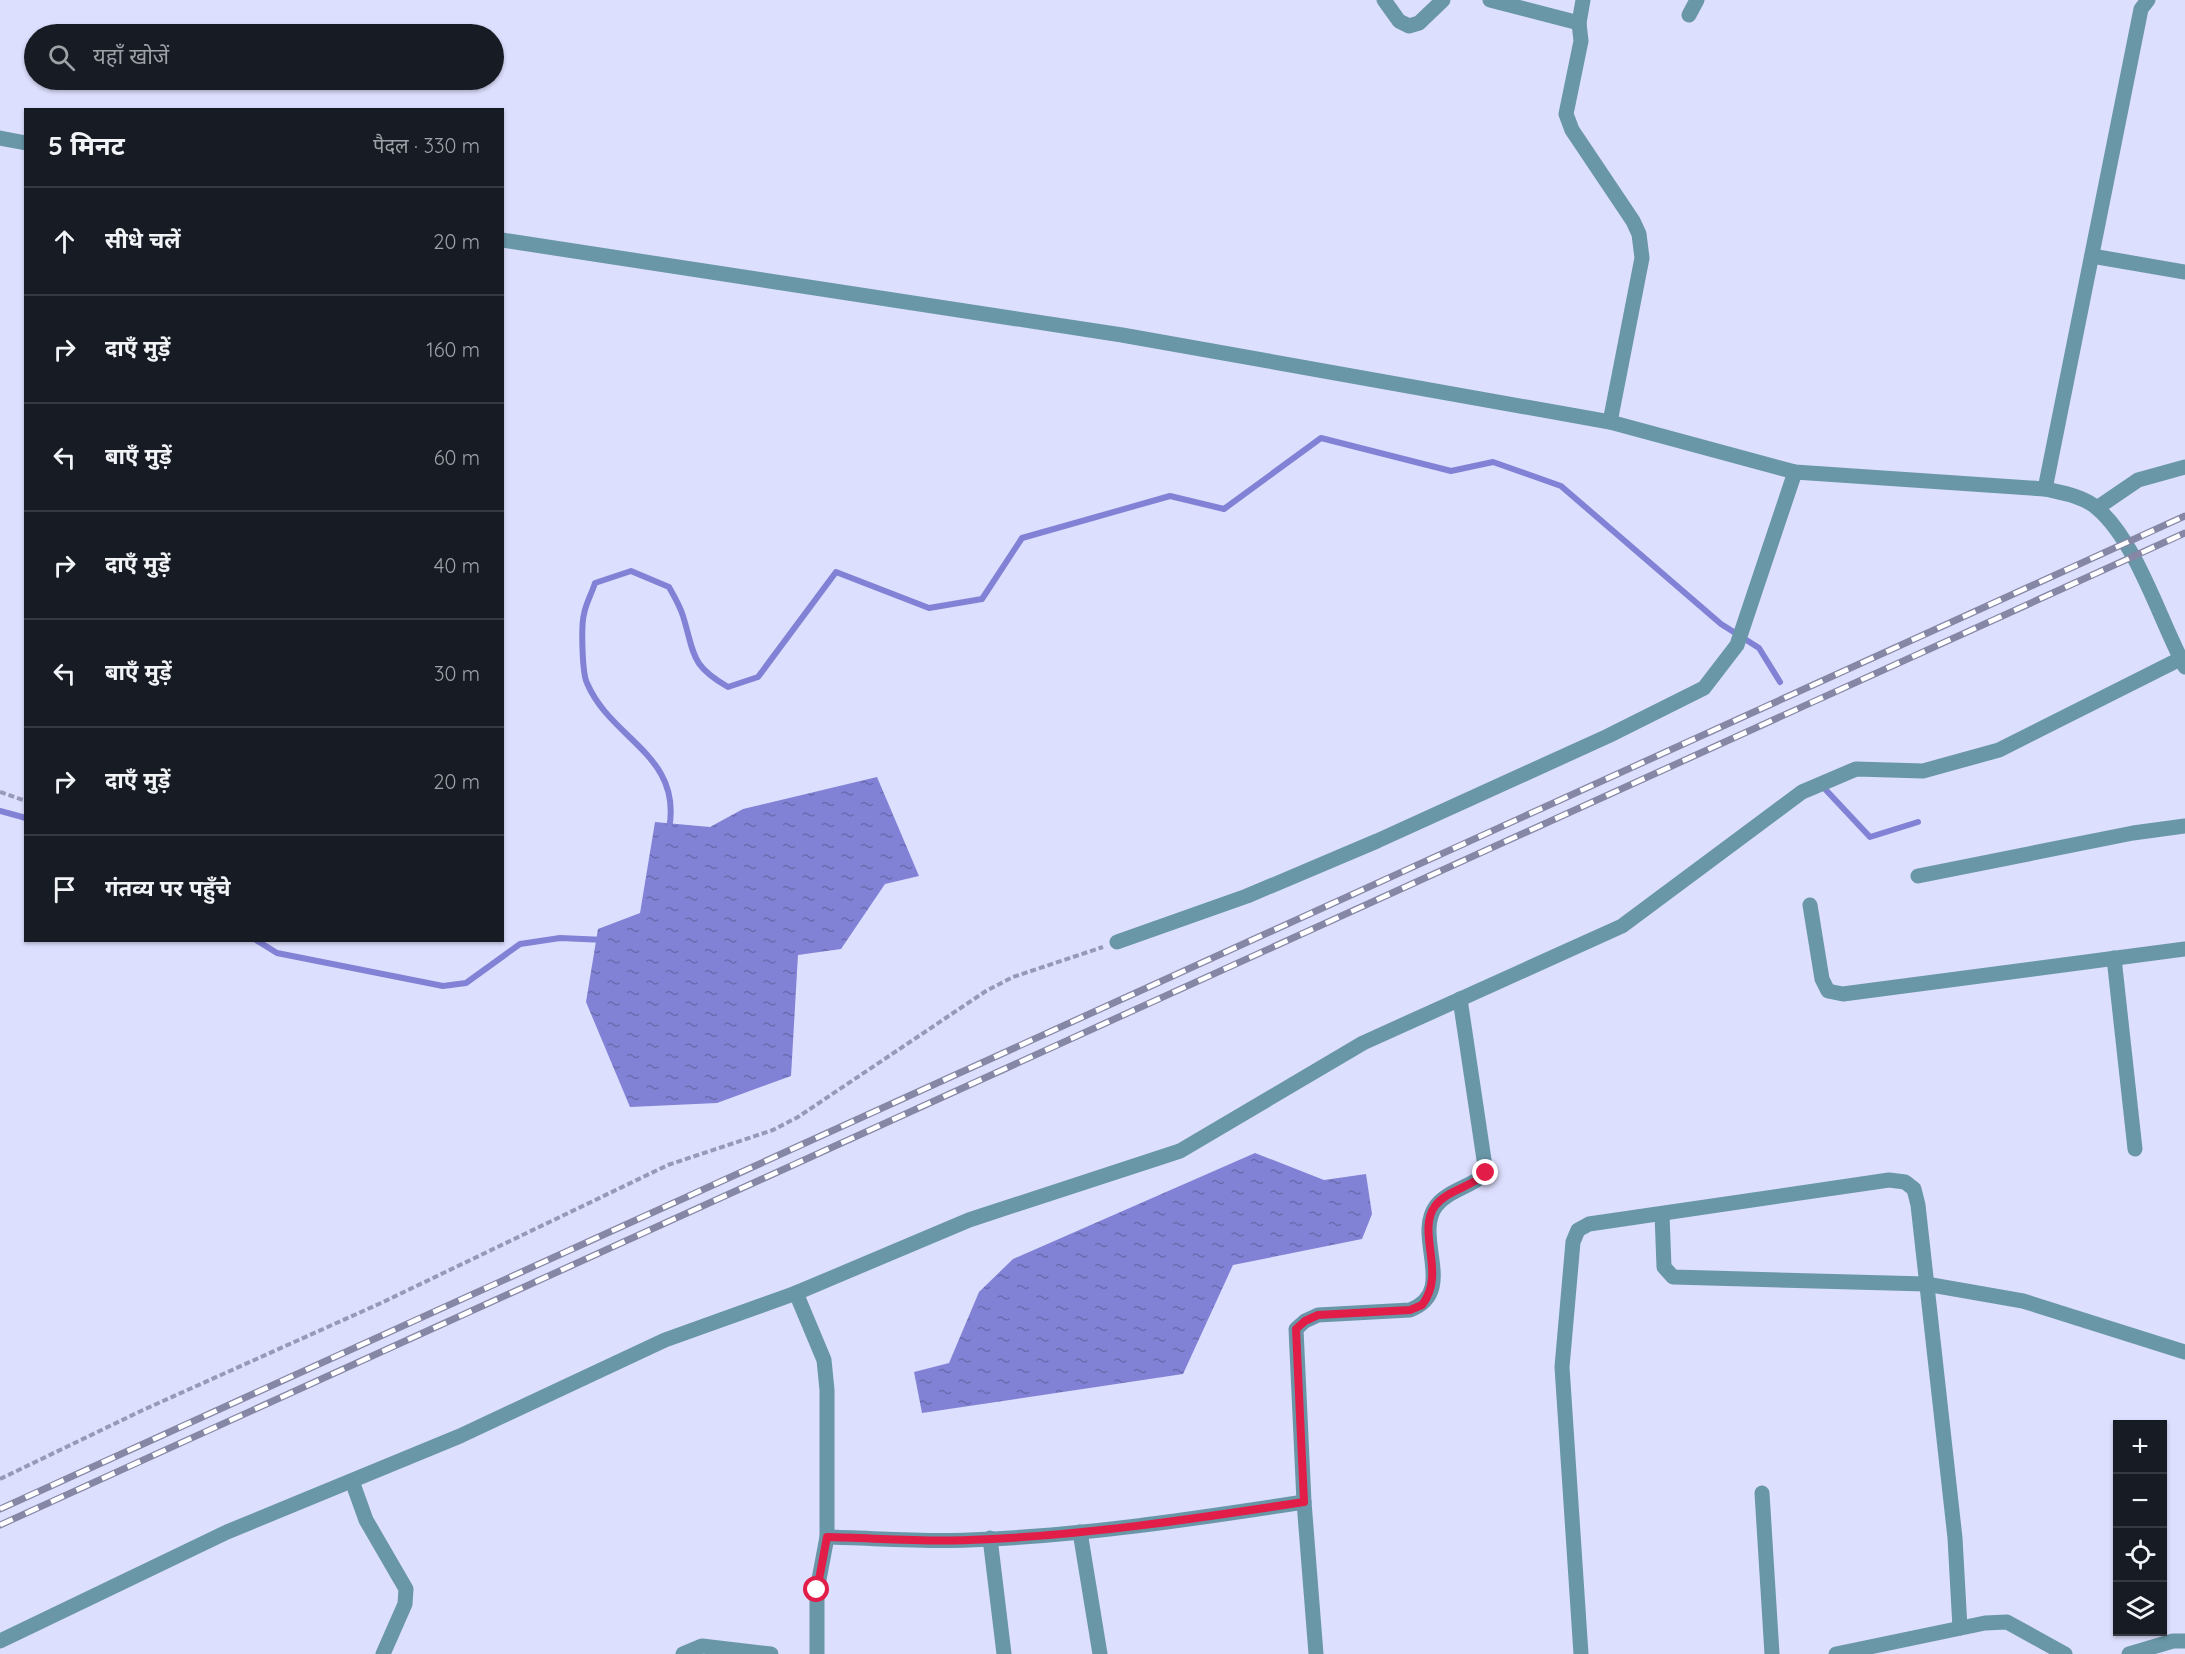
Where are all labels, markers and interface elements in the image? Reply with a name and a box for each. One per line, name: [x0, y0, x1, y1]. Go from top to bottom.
search box: [24, 24, 504, 90]
icon: search: [45, 41, 78, 74]
text: यहाँ खोजें: [93, 42, 169, 70]
text: 5 मिनट: [48, 129, 125, 162]
text: पैदल · 330 m: [373, 133, 480, 158]
icon: ahead: [48, 225, 81, 258]
text: सीधे चलें: [105, 226, 181, 254]
text: 20 m: [433, 229, 480, 254]
icon: right: [48, 333, 81, 366]
text: दाएँ मुड़ें: [105, 334, 170, 362]
text: 160 m: [426, 337, 480, 362]
icon: left: [48, 441, 81, 474]
text: बाएँ मुड़ें: [105, 442, 171, 470]
text: 60 m: [434, 445, 480, 470]
icon: right: [48, 549, 81, 582]
text: दाएँ मुड़ें: [105, 550, 170, 578]
text: 40 m: [434, 553, 480, 578]
icon: left: [48, 657, 81, 690]
text: बाएँ मुड़ें: [105, 658, 171, 686]
text: 30 m: [434, 661, 480, 686]
icon: right: [48, 765, 81, 798]
text: दाएँ मुड़ें: [105, 766, 170, 794]
text: 20 m: [433, 769, 480, 794]
icon: arrive: [48, 873, 81, 906]
text: गंतव्य पर पहुँचे: [105, 874, 230, 902]
route end: [1472, 1159, 1498, 1185]
map controls: [2113, 1420, 2167, 1636]
button: +: [2113, 1420, 2167, 1474]
button: −: [2113, 1474, 2167, 1528]
button: locate: [2113, 1528, 2167, 1582]
route start: [803, 1576, 829, 1602]
button: layers: [2113, 1582, 2167, 1636]

